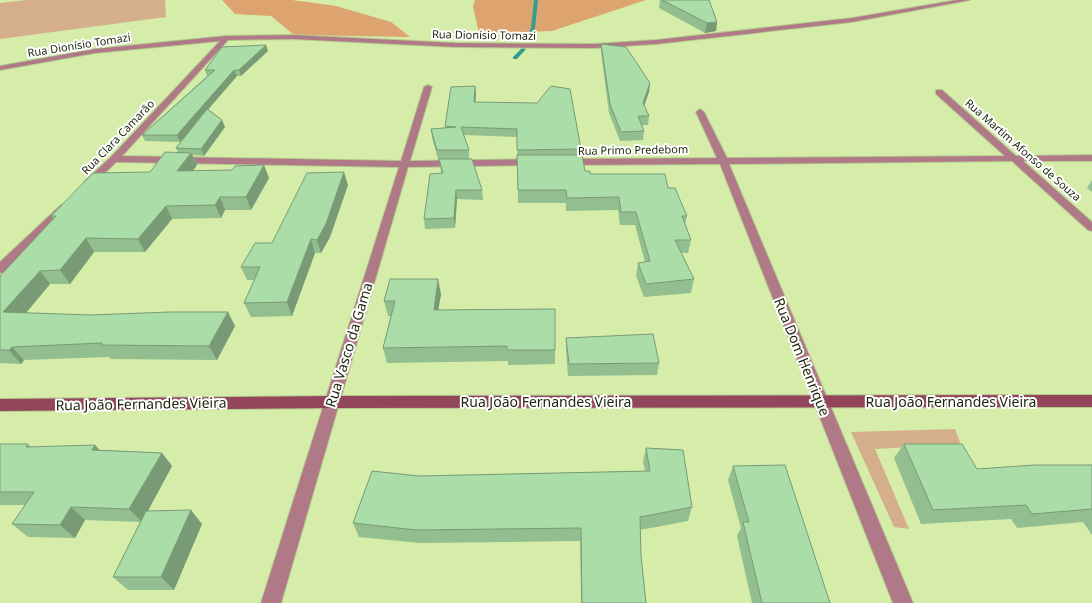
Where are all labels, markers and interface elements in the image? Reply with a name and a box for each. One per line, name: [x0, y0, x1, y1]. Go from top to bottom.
street label: Rua Dionísio Tomazi: [432, 26, 536, 43]
street label: Rua Dionísio Tomazi: [26, 29, 131, 60]
street label: Rua Martim Afonso de Souza: [962, 95, 1084, 204]
street label: Rua Clara Camarão: [78, 96, 158, 177]
street label: Rua Primo Predebom: [578, 141, 688, 158]
street label: Rua Vasco da Gama: [321, 280, 377, 410]
street label: Rua Dom Henrique: [770, 295, 835, 419]
street label: Rua João Fernandes Vieira: [461, 392, 631, 411]
street label: Rua João Fernandes Vieira: [866, 392, 1036, 411]
street label: Rua João Fernandes Vieira: [55, 393, 227, 414]

